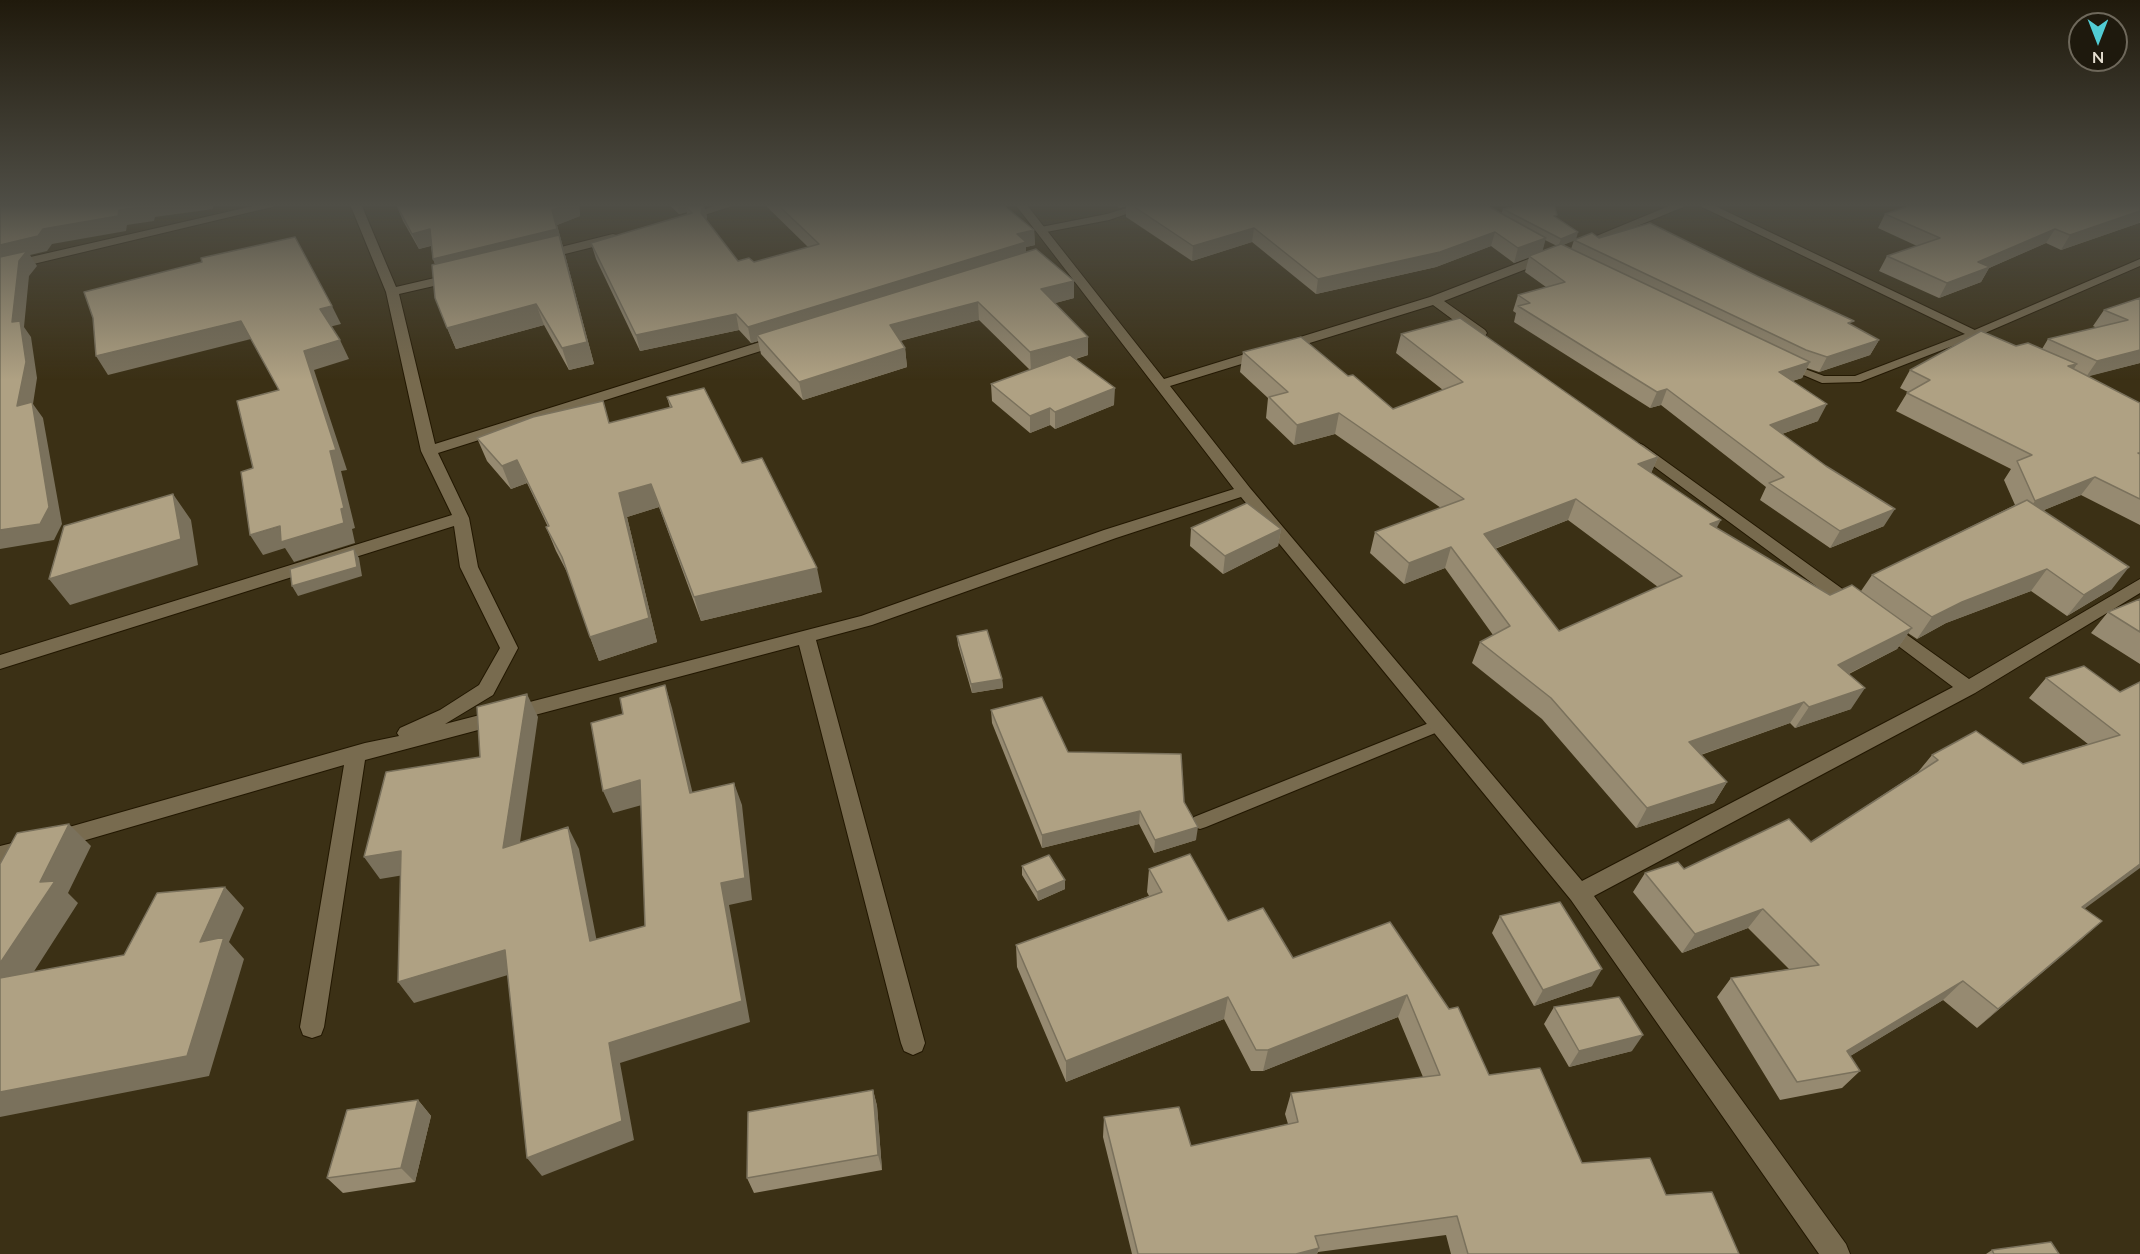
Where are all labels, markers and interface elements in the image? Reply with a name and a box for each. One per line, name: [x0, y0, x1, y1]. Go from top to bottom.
north arrow: [2068, 12, 2128, 72]
text: N: [2092, 49, 2104, 68]

